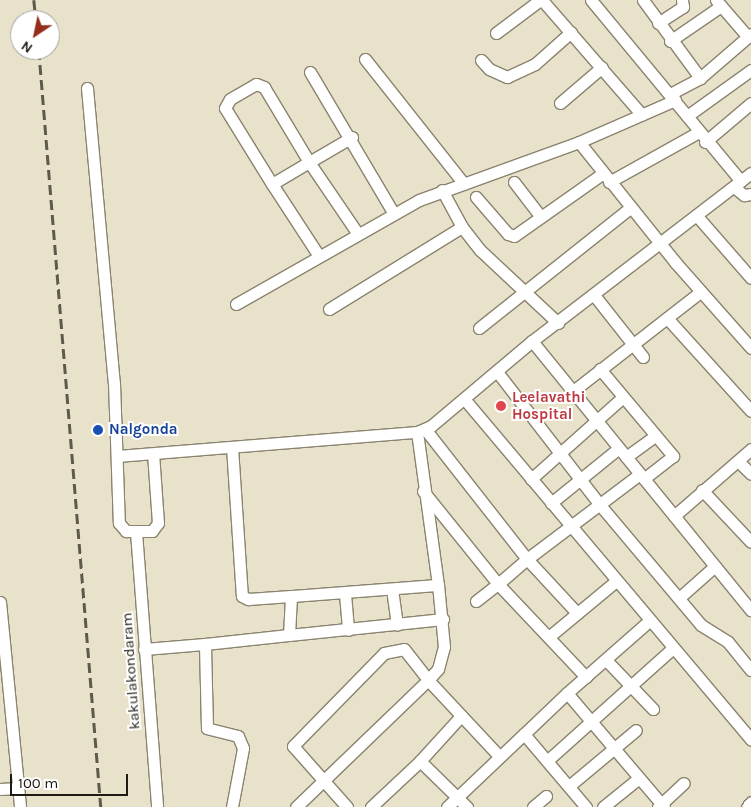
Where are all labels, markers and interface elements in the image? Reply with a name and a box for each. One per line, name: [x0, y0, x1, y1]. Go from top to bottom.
north arrow: [10, 10, 60, 60]
text: N: [18, 37, 36, 57]
place label: Leelavathi Hospital: [512, 388, 585, 423]
marker: Leelavathi Hospital: [494, 399, 508, 413]
place label: Nalgonda: [109, 421, 178, 439]
marker: Nalgonda: [91, 423, 105, 437]
street label: kakulakondaram: [118, 612, 144, 730]
scale bar: [12, 764, 130, 796]
text: 100 m: [18, 774, 58, 792]

